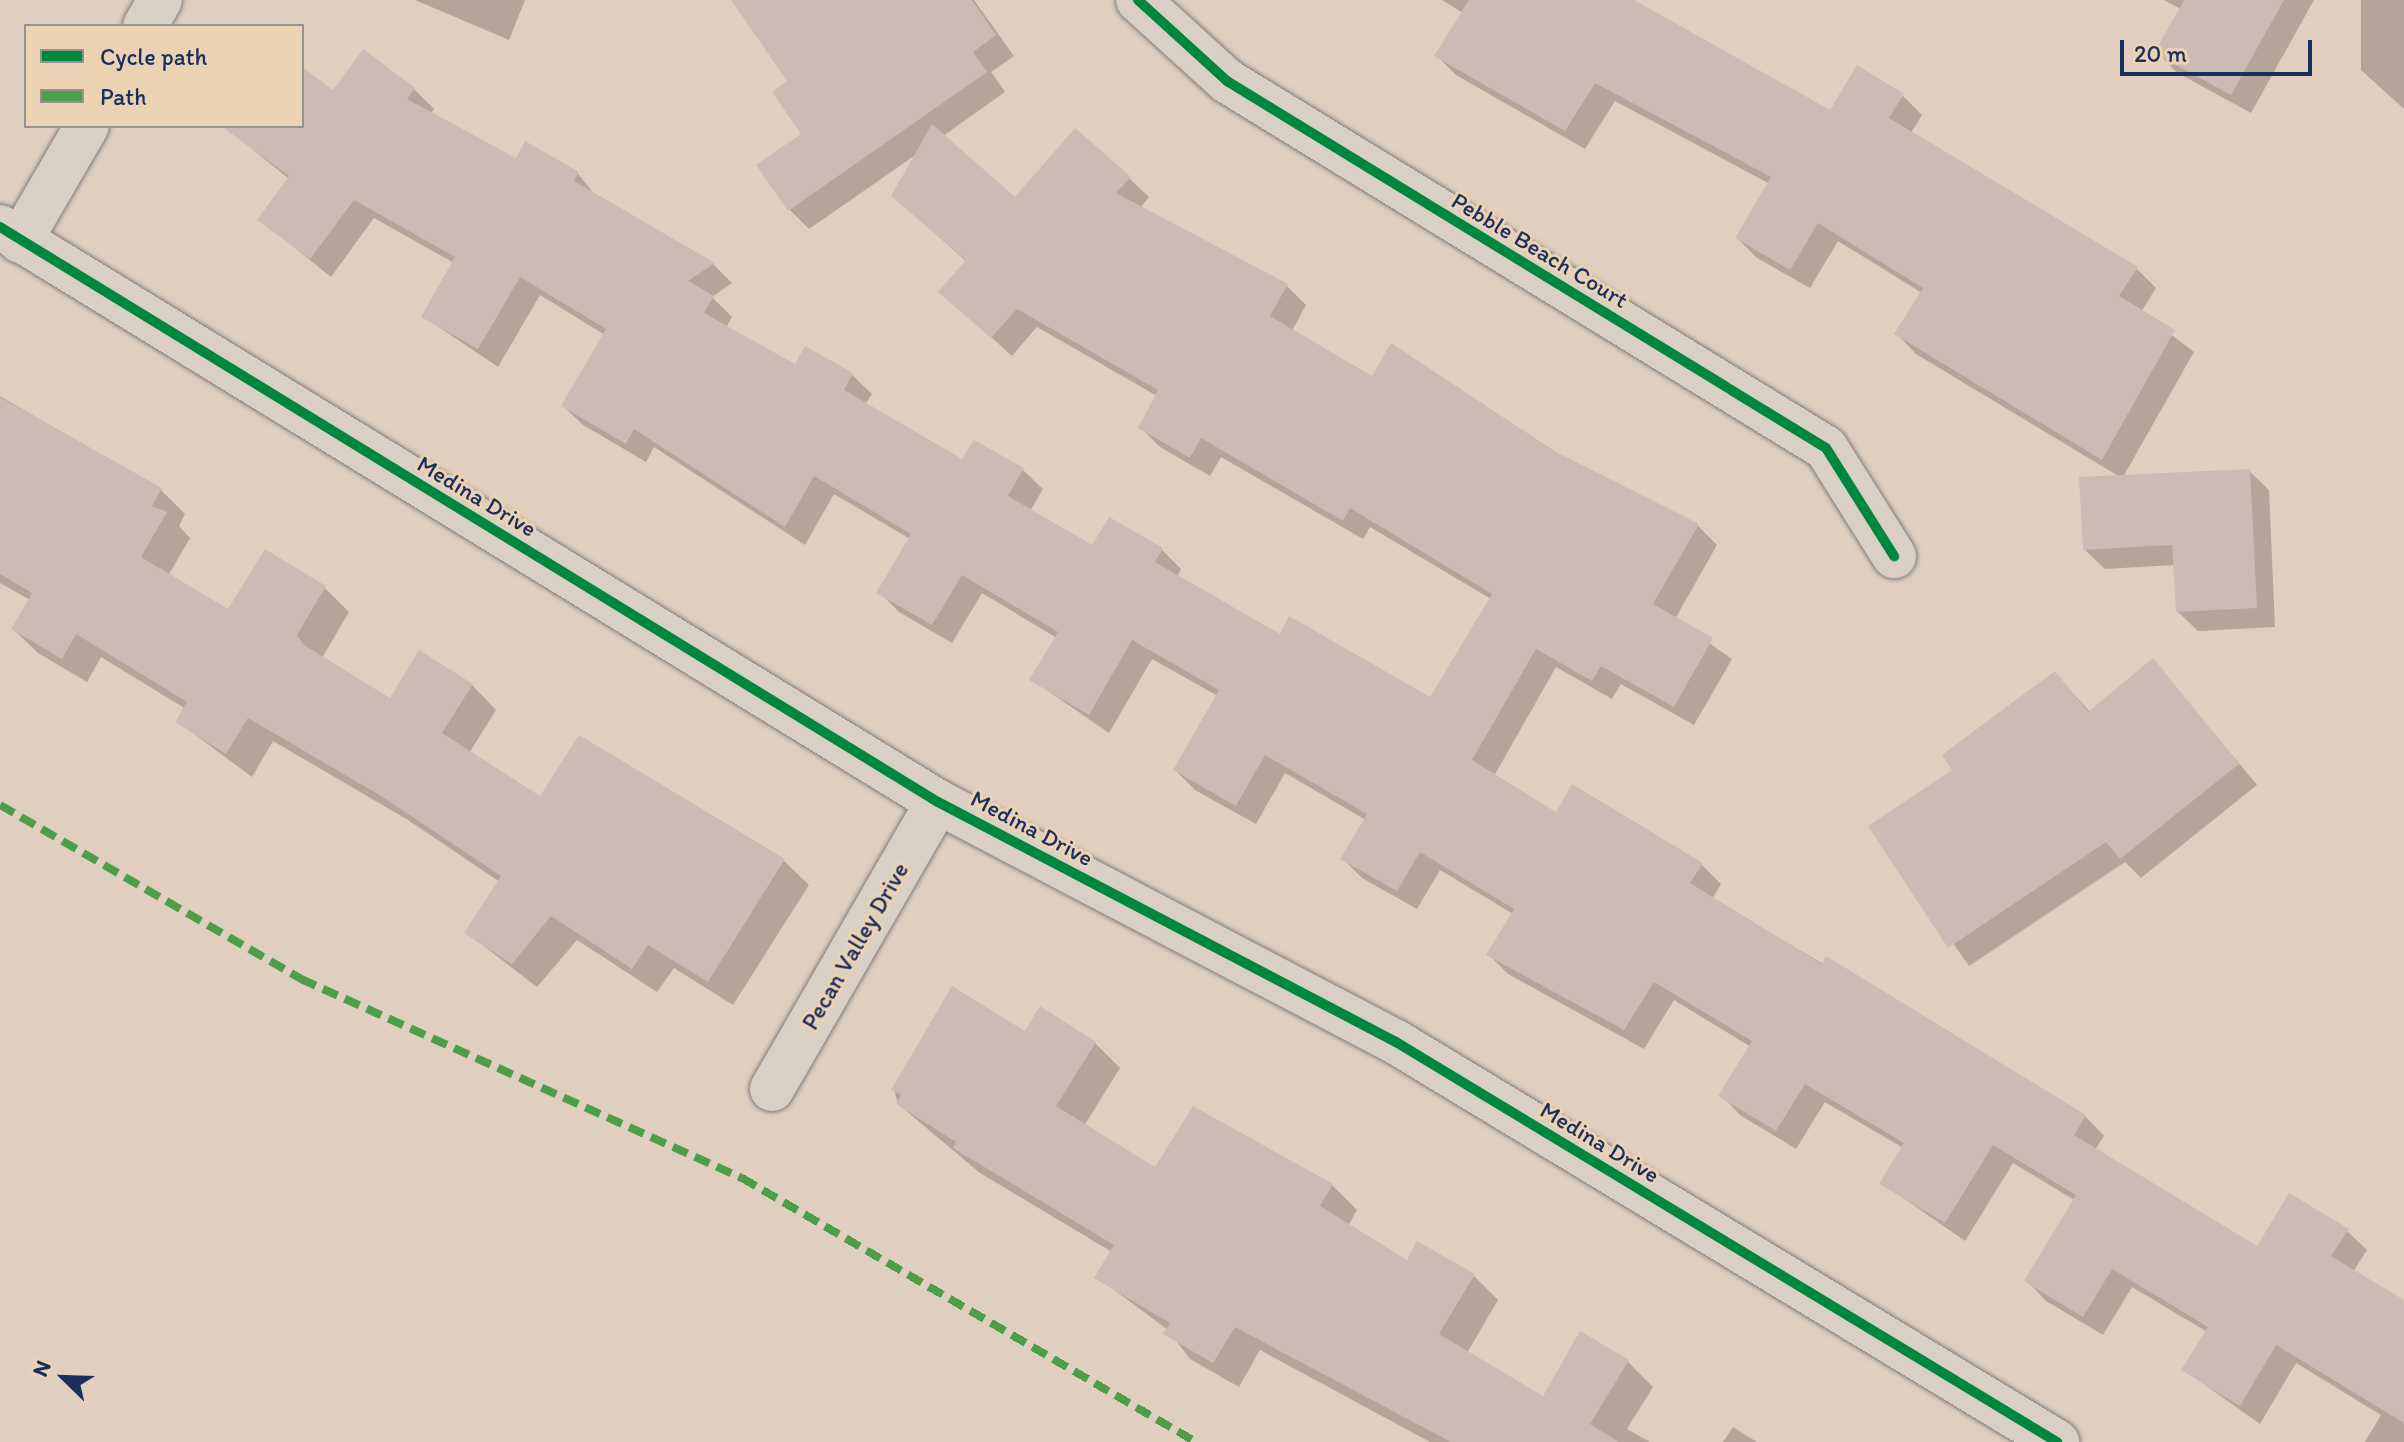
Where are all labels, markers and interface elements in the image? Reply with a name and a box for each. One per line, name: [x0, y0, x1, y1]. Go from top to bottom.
legend: [24, 24, 304, 128]
scale bar: [2124, 24, 2316, 74]
text: 20 m: [2134, 39, 2187, 68]
text: Cycle path: [100, 42, 207, 71]
text: Path: [100, 82, 147, 111]
street label: Pebble Beach Court: [1447, 186, 1633, 314]
street label: Medina Drive: [412, 449, 542, 543]
street label: Medina Drive: [966, 784, 1098, 872]
street label: Pecan Valley Drive: [796, 858, 914, 1034]
street label: Medina Drive: [1535, 1095, 1665, 1189]
north arrow: [24, 1338, 104, 1418]
text: N: [26, 1356, 57, 1381]

